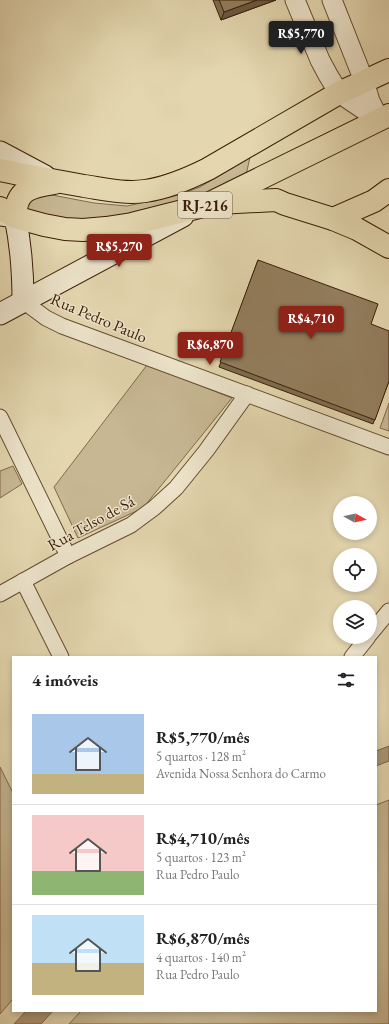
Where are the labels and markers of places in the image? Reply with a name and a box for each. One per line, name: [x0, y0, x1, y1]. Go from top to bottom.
pin: R$5,770: [264, 21, 338, 55]
pin: R$5,270: [82, 234, 156, 268]
pin: R$4,710: [274, 306, 348, 340]
pin: R$6,870: [173, 332, 247, 366]

